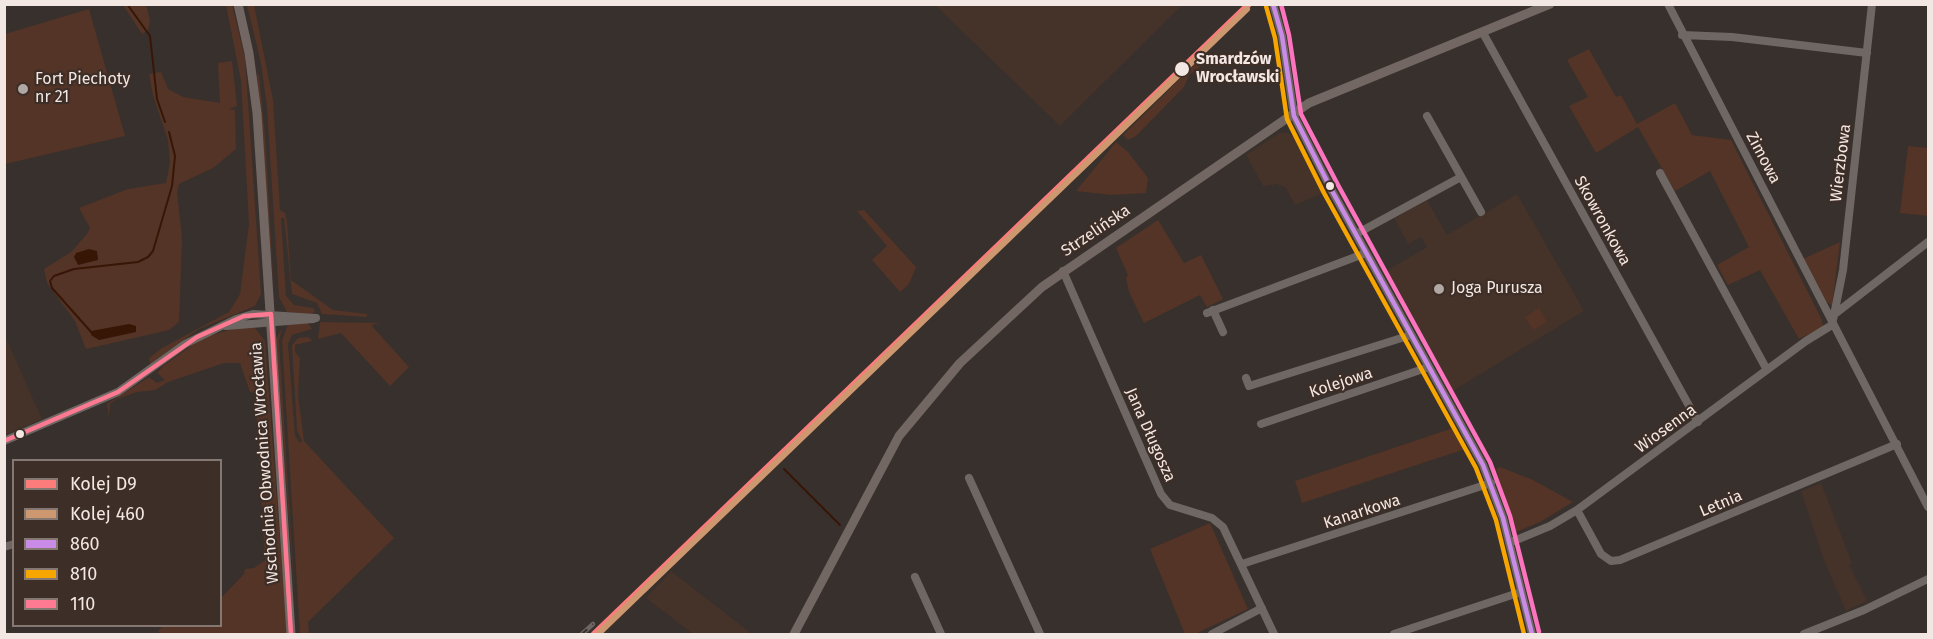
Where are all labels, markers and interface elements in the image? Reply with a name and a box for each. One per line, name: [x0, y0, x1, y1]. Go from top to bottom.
place label: Smardzów Wrocławski: [1196, 50, 1279, 88]
marker: Smardzów Wrocławski: [1173, 60, 1191, 78]
place label: Fort Piechoty nr 21: [35, 70, 130, 108]
marker: Fort Piechoty nr 21: [16, 82, 30, 96]
street label: Wierzbowa: [1827, 123, 1855, 203]
street label: Zimowa: [1741, 129, 1785, 187]
street label: Skowronkowa: [1570, 173, 1634, 269]
unlabelled marker: [1324, 180, 1336, 192]
street label: Strzelińska: [1058, 201, 1134, 261]
place label: Joga Purusza: [1451, 279, 1543, 299]
marker: Joga Purusza: [1432, 282, 1446, 296]
street label: Wschodnia Obwodnica Wrocławia: [247, 341, 283, 585]
street label: Kolejowa: [1307, 364, 1375, 402]
street label: Jana Długosza: [1121, 385, 1179, 485]
street label: Wiosenna: [1632, 400, 1700, 458]
unlabelled marker: [14, 428, 26, 440]
legend: [12, 459, 222, 627]
text: Kolej D9: [70, 473, 137, 495]
street label: Letnia: [1697, 486, 1745, 522]
street label: Kanarkowa: [1321, 491, 1403, 533]
text: Kolej 460: [70, 503, 145, 525]
text: 860: [70, 533, 100, 555]
text: 810: [70, 563, 97, 585]
text: 110: [70, 593, 95, 615]

